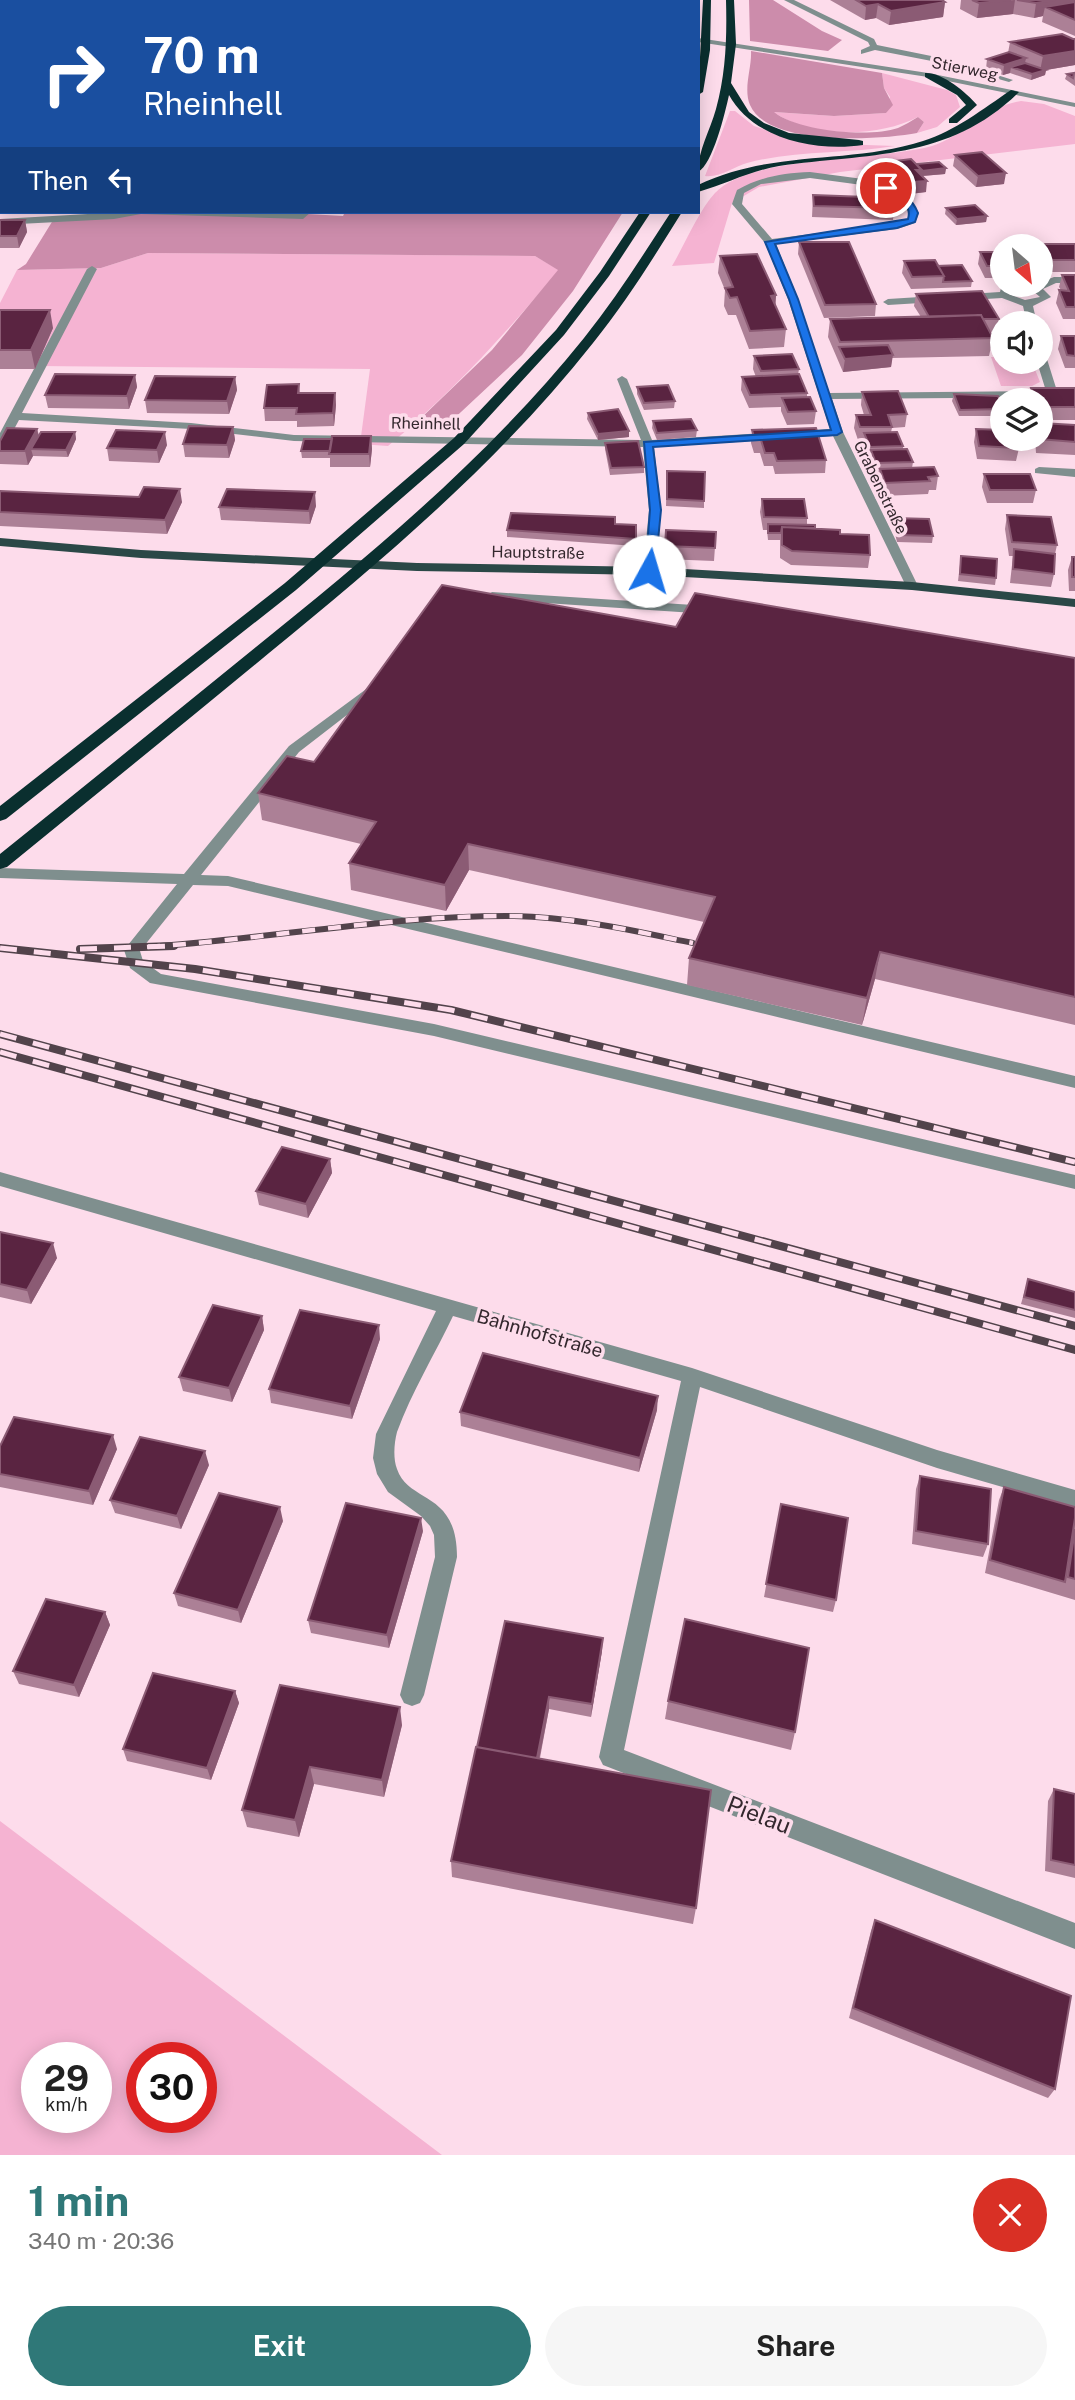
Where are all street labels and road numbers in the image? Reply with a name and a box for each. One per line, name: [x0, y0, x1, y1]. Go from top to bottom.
street label: Stierweg: [930, 53, 1000, 84]
street label: Rheinhell: [391, 413, 461, 434]
street label: Grabenstraße: [850, 437, 911, 537]
street label: Hauptstraße: [491, 542, 585, 563]
street label: Bahnhofstraße: [474, 1304, 606, 1362]
street label: Pielau: [723, 1790, 795, 1839]

